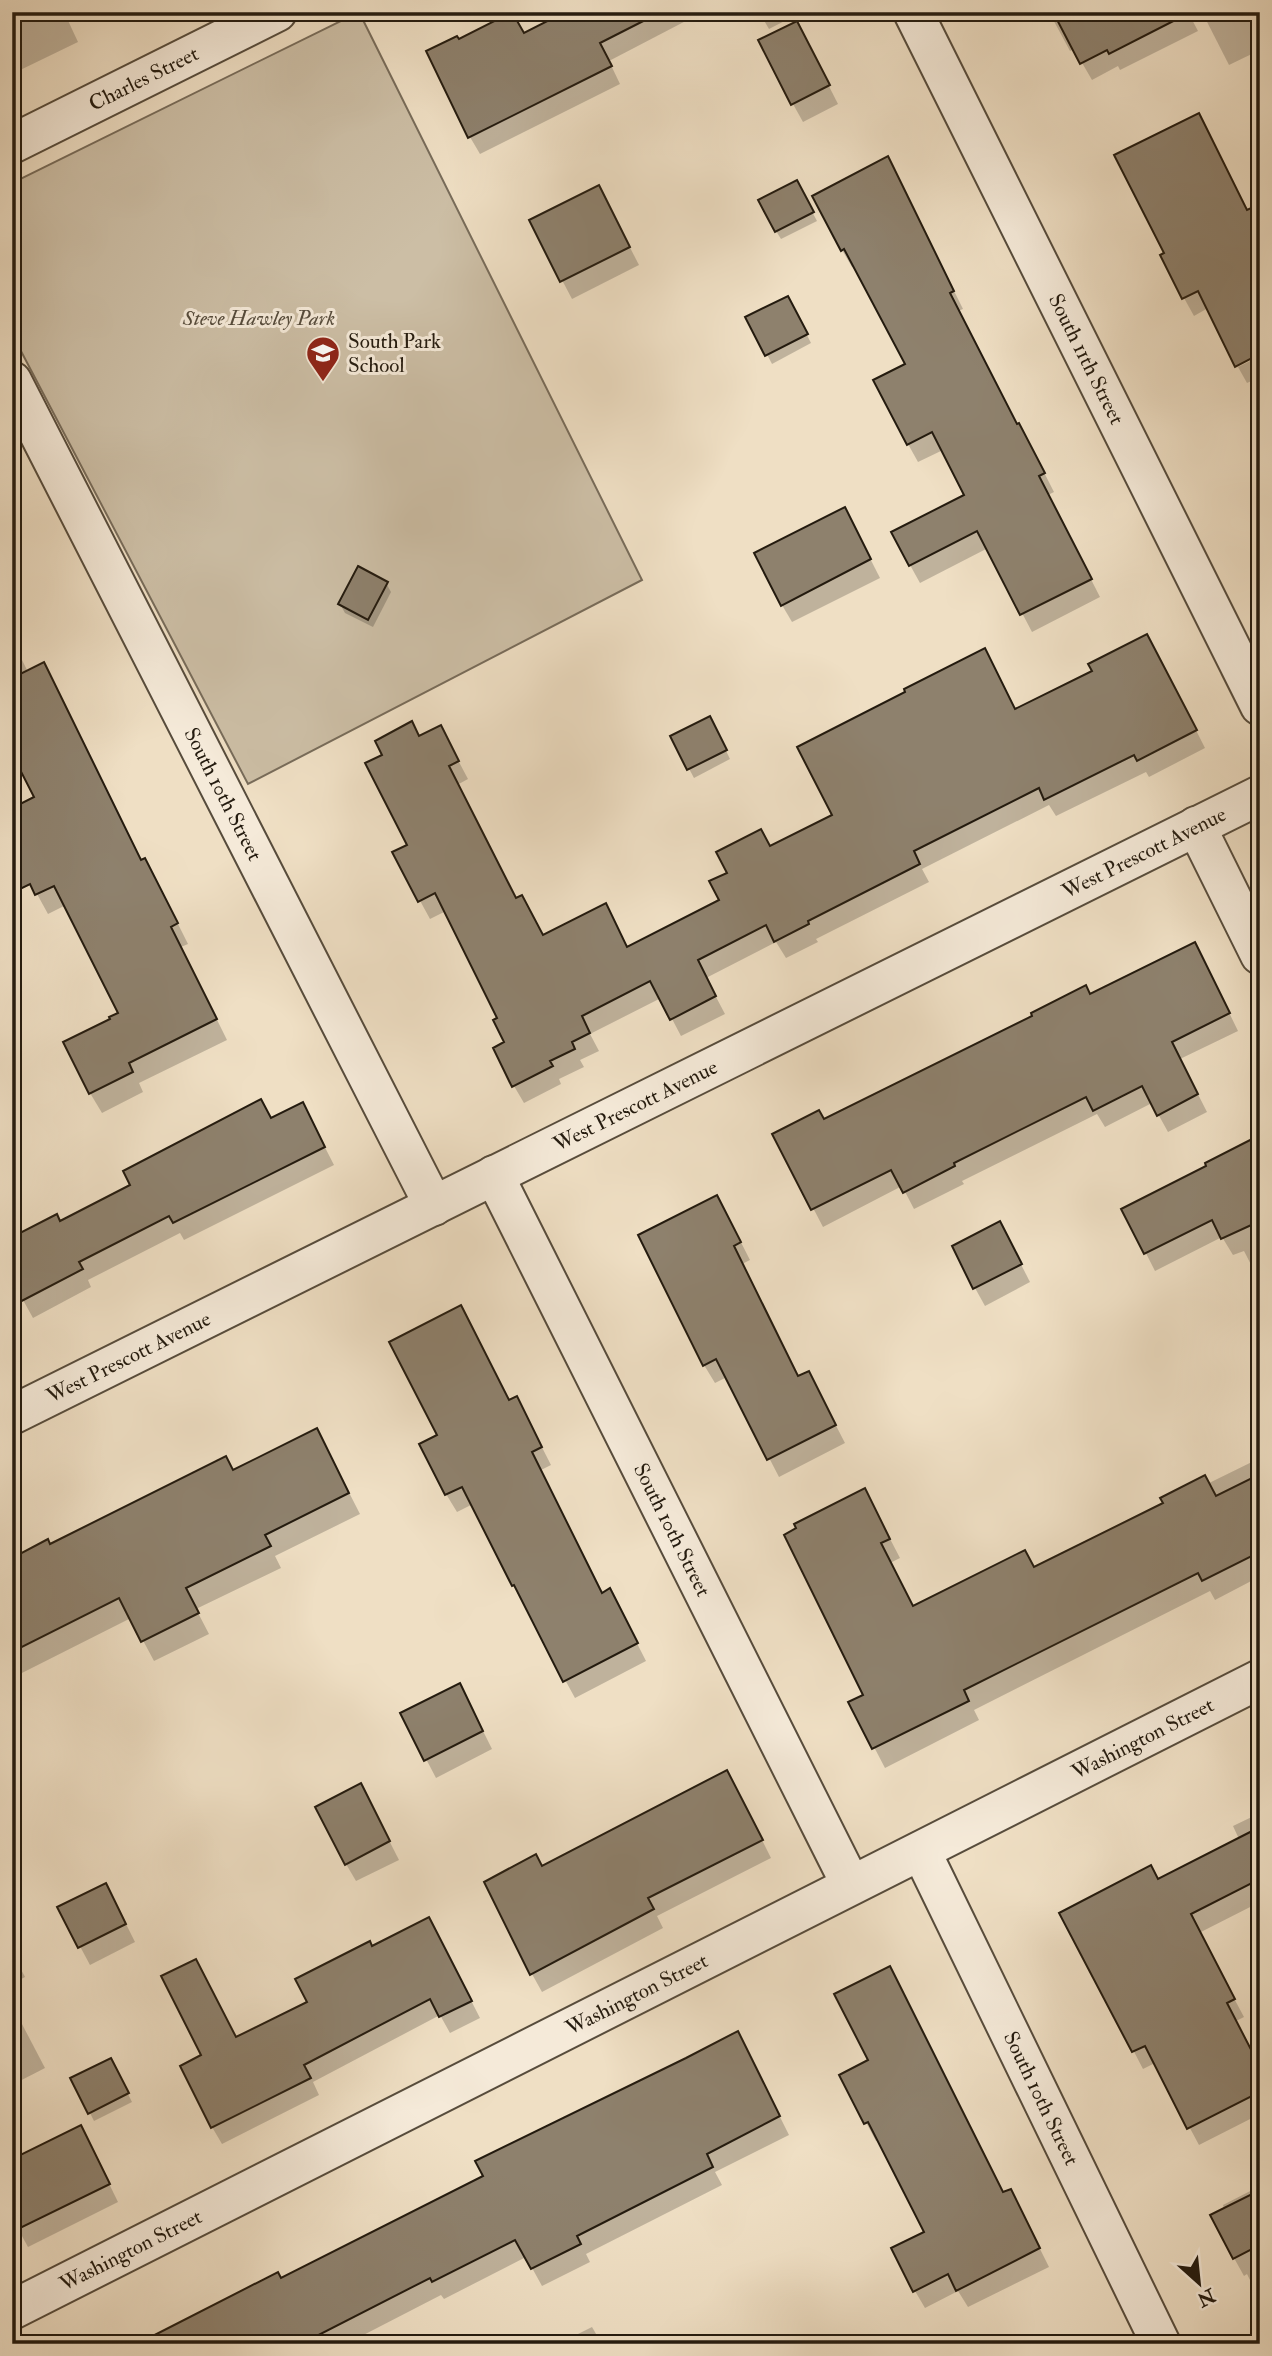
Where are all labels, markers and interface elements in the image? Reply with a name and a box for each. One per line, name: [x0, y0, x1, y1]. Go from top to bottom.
street label: Charles Street: [84, 40, 203, 117]
street label: South 11th Street: [1043, 289, 1131, 429]
park label: Steve Hawley Park: [182, 305, 335, 332]
place label: South Park School: [348, 328, 441, 379]
school or university icon: South Park School: [304, 334, 342, 383]
street label: South 10th Street: [178, 723, 269, 865]
street label: West Prescott Avenue: [1057, 800, 1231, 905]
street label: West Prescott Avenue: [548, 1053, 722, 1158]
street label: West Prescott Avenue: [41, 1305, 215, 1410]
street label: South 10th Street: [628, 1458, 717, 1601]
street label: Washington Street: [1066, 1691, 1218, 1786]
street label: Washington Street: [560, 1947, 712, 2042]
street label: South 10th Street: [997, 2027, 1086, 2170]
street label: Washington Street: [54, 2203, 206, 2298]
north arrow: [1164, 2248, 1234, 2318]
text: N: [1192, 2282, 1220, 2312]

